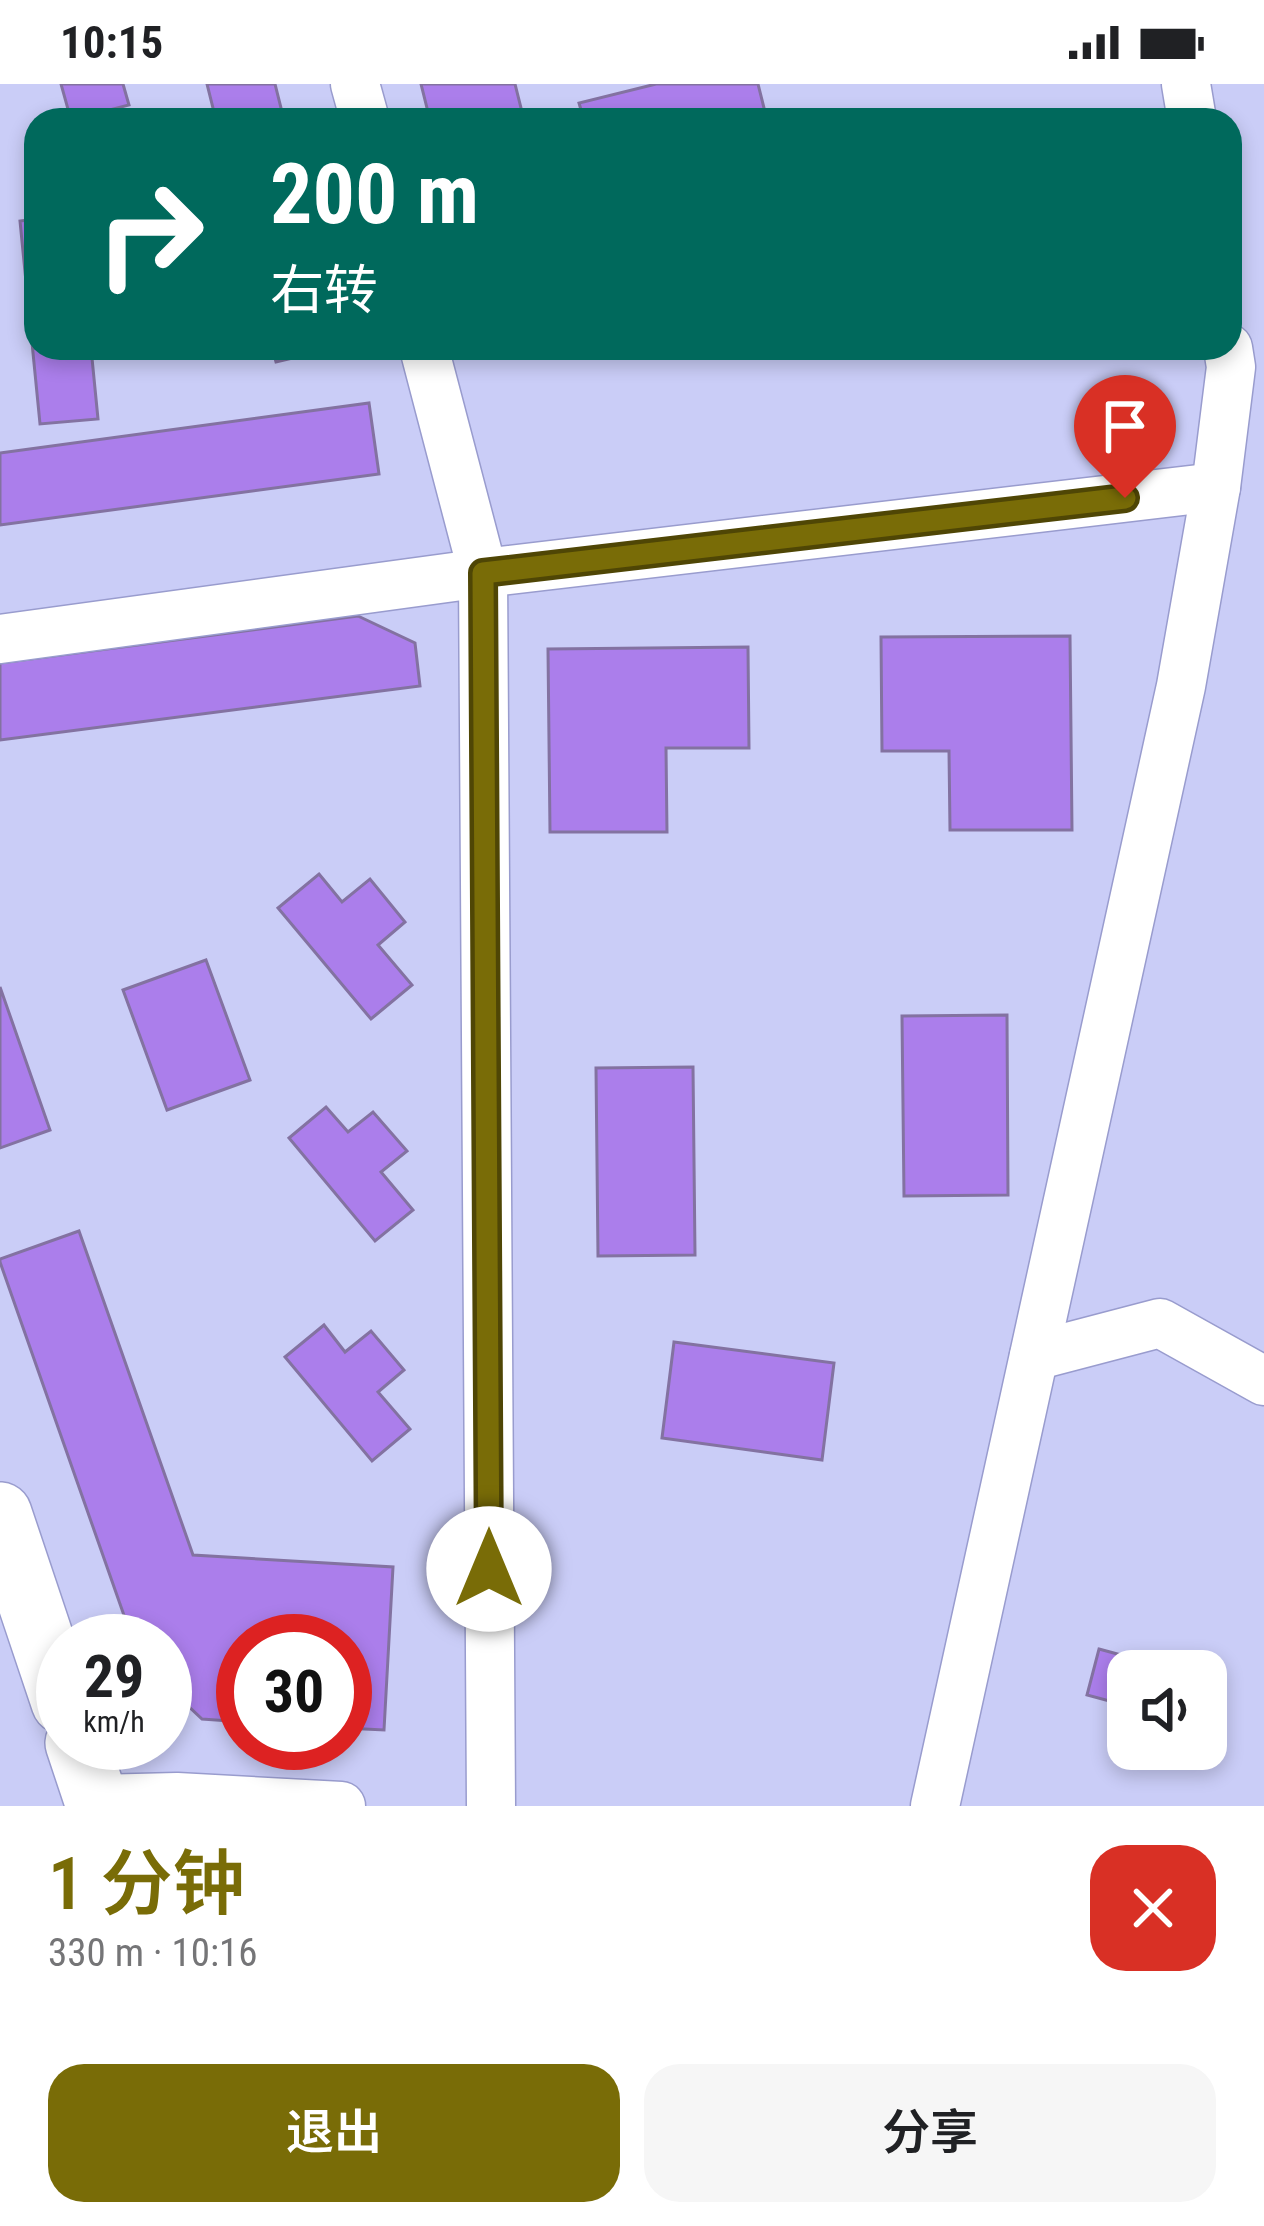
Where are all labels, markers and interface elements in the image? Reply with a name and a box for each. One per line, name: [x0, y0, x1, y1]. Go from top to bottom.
text: 10:15: [60, 16, 163, 69]
text: 200 m: [270, 145, 479, 244]
icon: right: [72, 156, 228, 312]
text: 右转: [270, 259, 378, 322]
pin: [1074, 375, 1176, 498]
icon: arrive: [1092, 393, 1158, 459]
position arrow: [426, 1506, 552, 1632]
speed limit sign: 30: [216, 1614, 372, 1770]
text: 29: [84, 1641, 144, 1712]
map controls: [1107, 1650, 1227, 1770]
button: sound: [1107, 1650, 1227, 1770]
text: km/h: [83, 1704, 145, 1739]
text: 1 分钟: [48, 1842, 245, 1927]
button: close: [1090, 1845, 1216, 1971]
text: 330 m · 10:16: [48, 1930, 258, 1976]
button: 退出: [48, 2064, 620, 2202]
button: 分享: [644, 2064, 1216, 2202]

